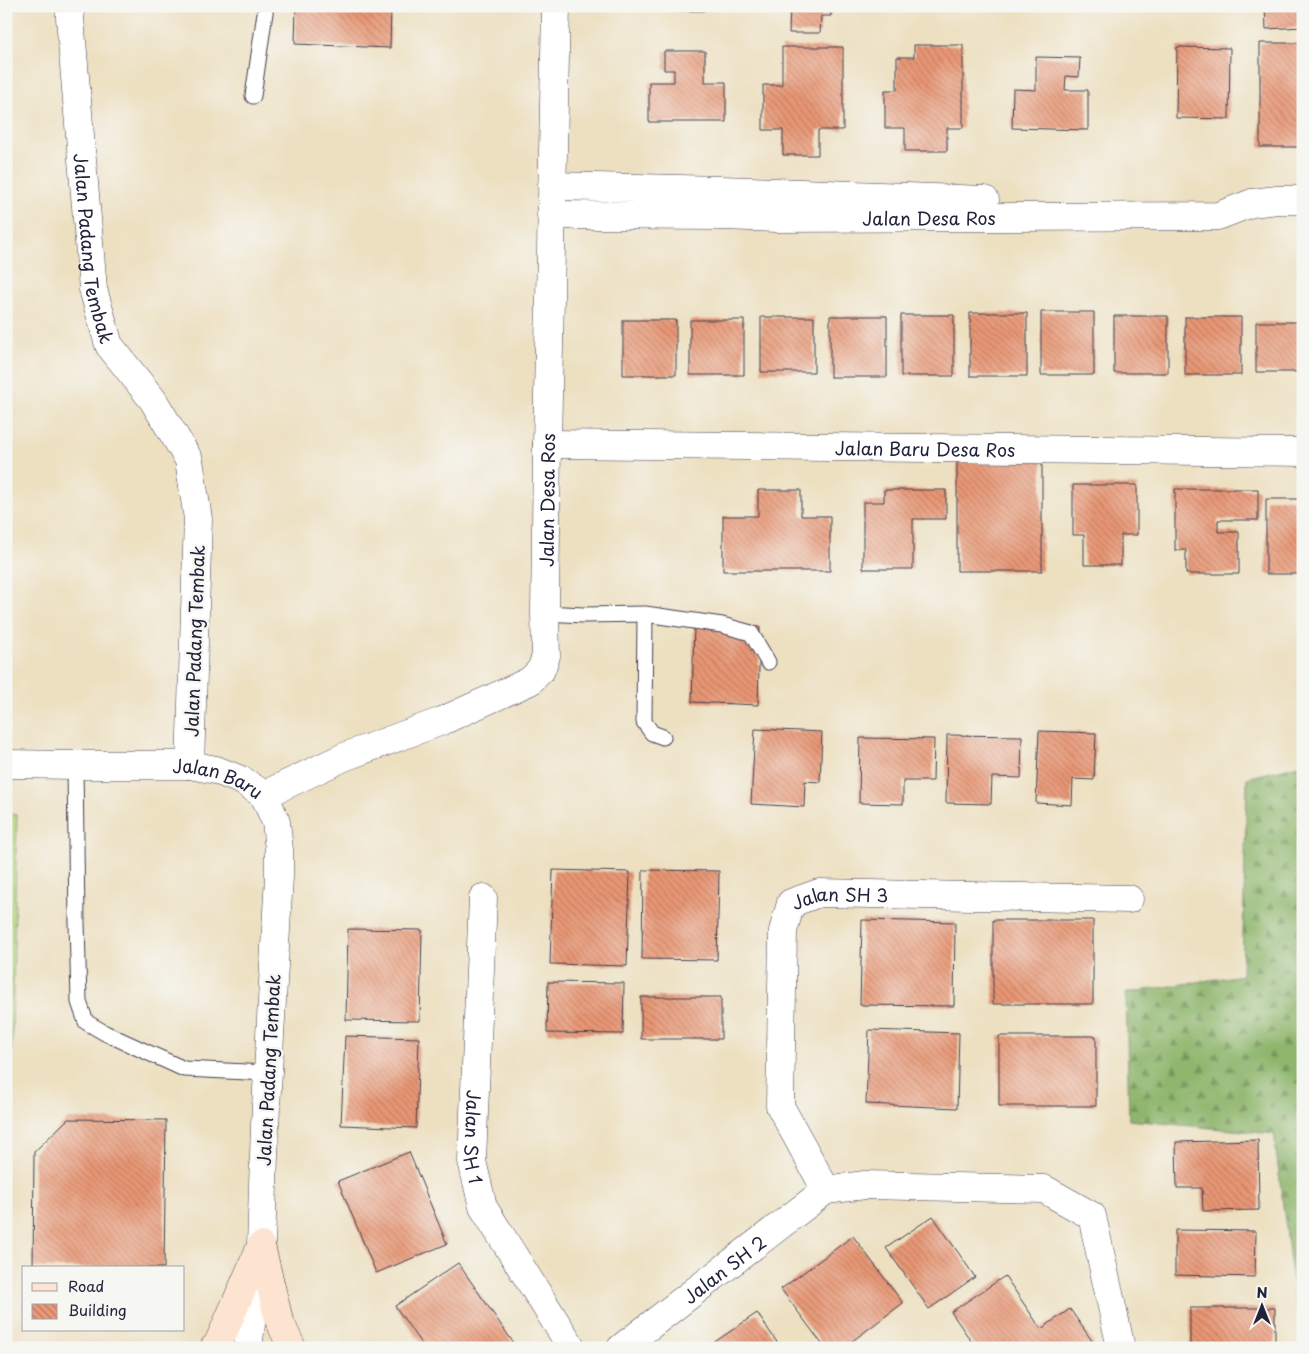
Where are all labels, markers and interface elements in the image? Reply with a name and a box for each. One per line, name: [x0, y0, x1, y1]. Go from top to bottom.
street label: Jalan Padang Tembak: [68, 152, 121, 347]
street label: Jalan Desa Ros: [862, 204, 996, 231]
street label: Jalan Desa Ros: [532, 433, 561, 567]
street label: Jalan Baru Desa Ros: [835, 434, 1015, 462]
street label: Jalan Padang Tembak: [177, 545, 211, 737]
street label: Jalan Baru: [172, 752, 269, 805]
street label: Jalan SH 3: [787, 879, 889, 915]
street label: Jalan Padang Tembak: [249, 973, 287, 1167]
street label: Jalan SH 1: [458, 1089, 490, 1186]
street label: Jalan SH 2: [677, 1228, 771, 1309]
legend: [22, 1266, 185, 1332]
text: Road: [68, 1274, 104, 1297]
north arrow: [1236, 1282, 1286, 1332]
text: N: [1256, 1282, 1268, 1303]
text: Building: [68, 1298, 127, 1321]

